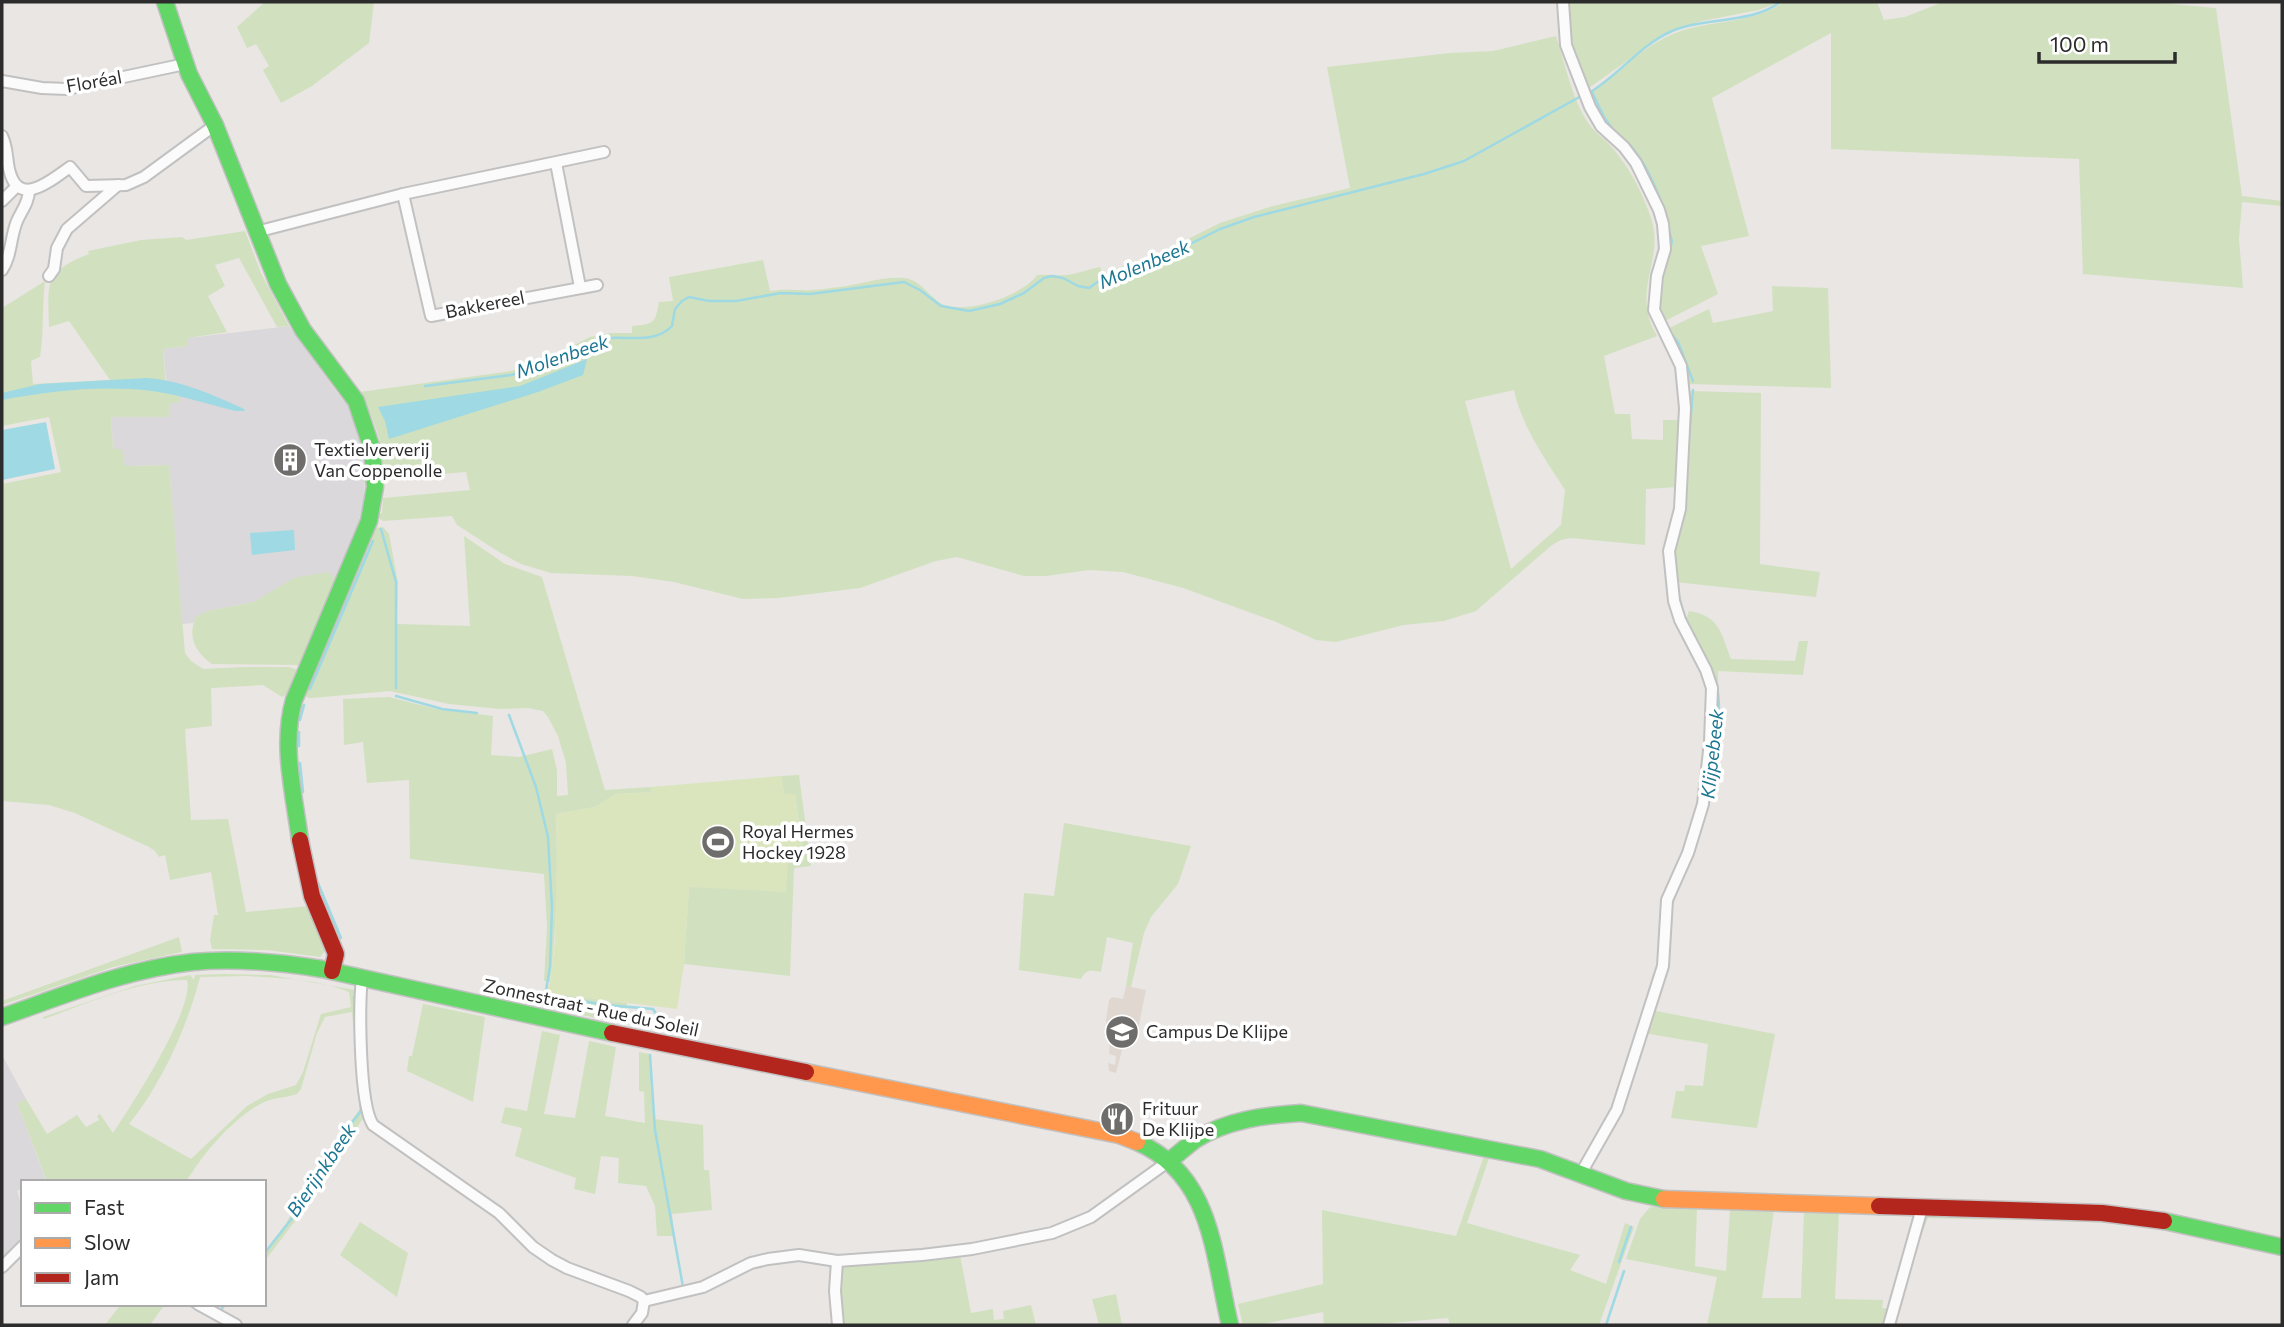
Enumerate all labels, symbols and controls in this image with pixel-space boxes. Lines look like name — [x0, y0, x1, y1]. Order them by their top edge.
scale bar — [2039, 21, 2176, 65]
text: 100 m — [2050, 31, 2109, 56]
street label: Floréal — [64, 65, 123, 97]
water label: Molenbeek — [1095, 234, 1194, 293]
street label: Bakkereel — [443, 286, 526, 322]
water label: Molenbeek — [512, 329, 612, 382]
place label: Textielververij Van Coppenolle — [314, 438, 442, 481]
building icon: Textielververij Van Coppenolle — [271, 441, 309, 479]
water label: Klijpebeek — [1695, 707, 1728, 800]
place label: Royal Hermes Hockey 1928 — [742, 820, 854, 863]
sports icon: Royal Hermes Hockey 1928 — [699, 823, 737, 861]
street label: Zonnestraat - Rue du Soleil — [482, 973, 701, 1041]
school or university icon: Campus De Klijpe — [1103, 1013, 1141, 1051]
place label: Campus De Klijpe — [1146, 1020, 1288, 1042]
place label: Frituur De Klijpe — [1142, 1097, 1214, 1140]
restaurant icon: Frituur De Klijpe — [1098, 1100, 1136, 1138]
water label: Bierijnkbeek — [281, 1118, 360, 1221]
legend — [21, 1180, 266, 1306]
text: Fast — [84, 1194, 125, 1219]
text: Slow — [84, 1229, 131, 1254]
text: Jam — [84, 1264, 119, 1289]

